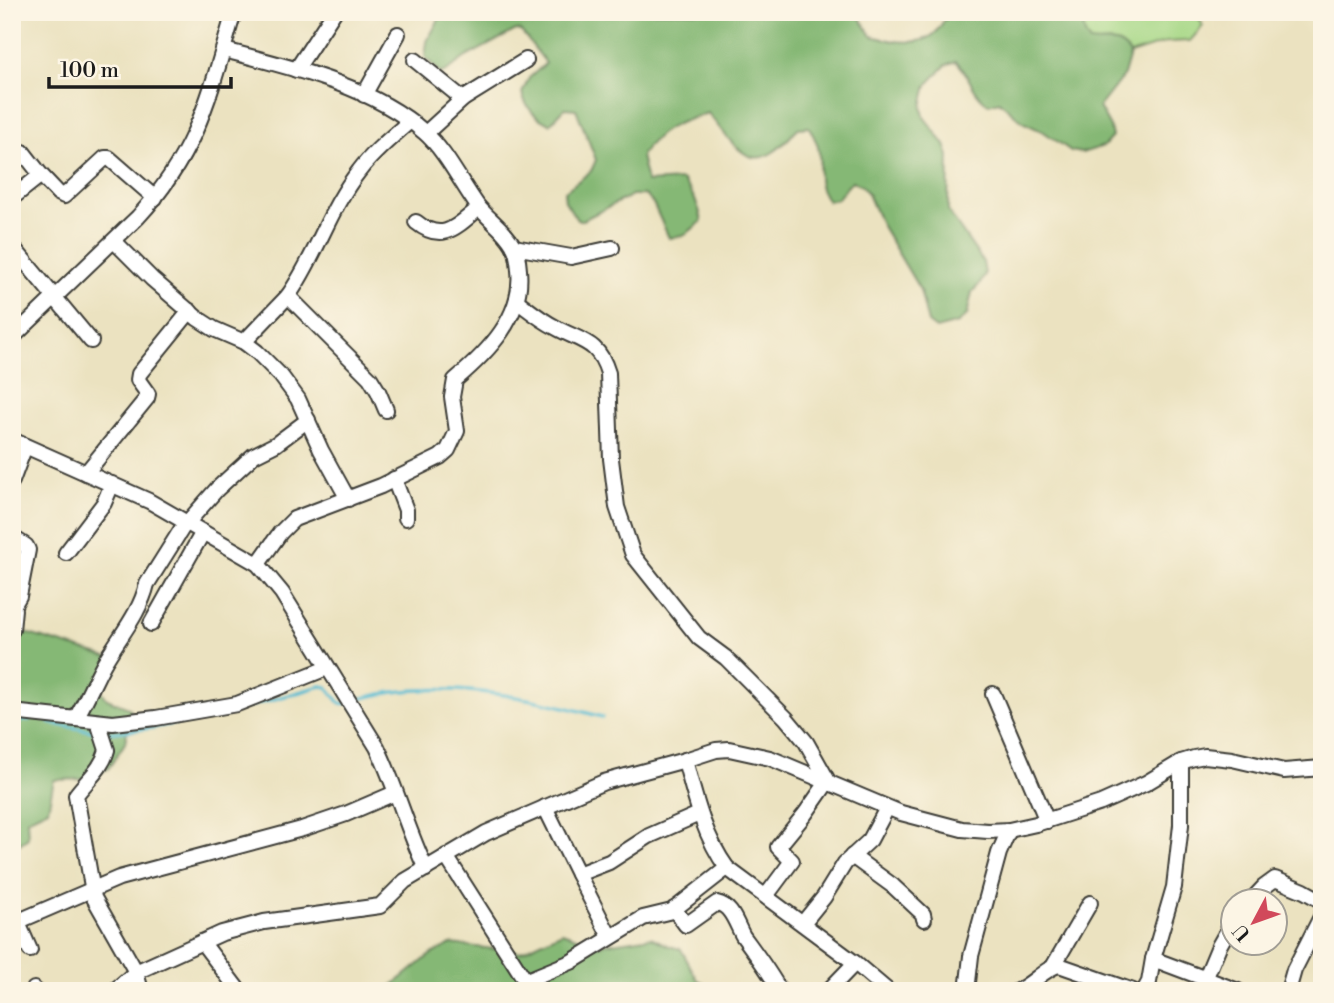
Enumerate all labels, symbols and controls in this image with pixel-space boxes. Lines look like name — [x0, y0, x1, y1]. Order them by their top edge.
scale bar — [49, 46, 231, 90]
text: 100 m — [60, 58, 119, 84]
north arrow — [1218, 888, 1288, 958]
text: U — [1228, 919, 1256, 946]

